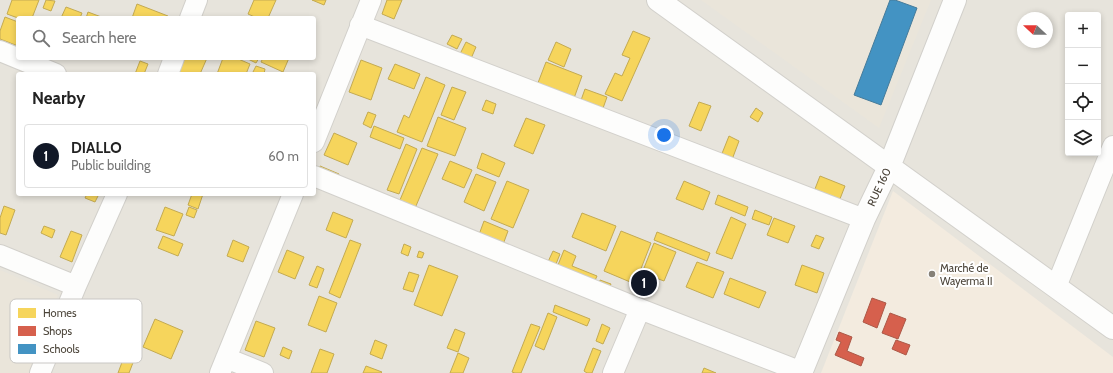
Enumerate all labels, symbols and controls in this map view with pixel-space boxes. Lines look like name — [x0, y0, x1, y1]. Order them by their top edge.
north arrow — [1017, 12, 1053, 48]
map controls — [1065, 12, 1101, 156]
button: + — [1065, 12, 1101, 48]
search box — [16, 16, 316, 60]
icon: search — [30, 27, 52, 49]
text: Search here — [62, 29, 137, 47]
button: − — [1065, 48, 1101, 84]
button: locate — [1065, 84, 1101, 120]
text: Nearby — [32, 88, 85, 108]
button: layers — [1065, 120, 1101, 156]
your location — [654, 125, 674, 145]
text: DIALLO — [71, 139, 122, 157]
text: 1 — [44, 148, 48, 164]
text: 60 m — [268, 148, 299, 164]
text: Public building — [71, 157, 151, 173]
street label: RUE 160 — [864, 165, 894, 208]
place label: Marché de Wayerma II — [940, 261, 993, 288]
pin: 1 — [631, 268, 657, 298]
marker: Marché de Wayerma II — [927, 269, 937, 279]
legend — [10, 299, 142, 363]
text: Homes — [43, 306, 77, 320]
text: Shops — [43, 324, 72, 338]
text: Schools — [43, 342, 80, 356]

